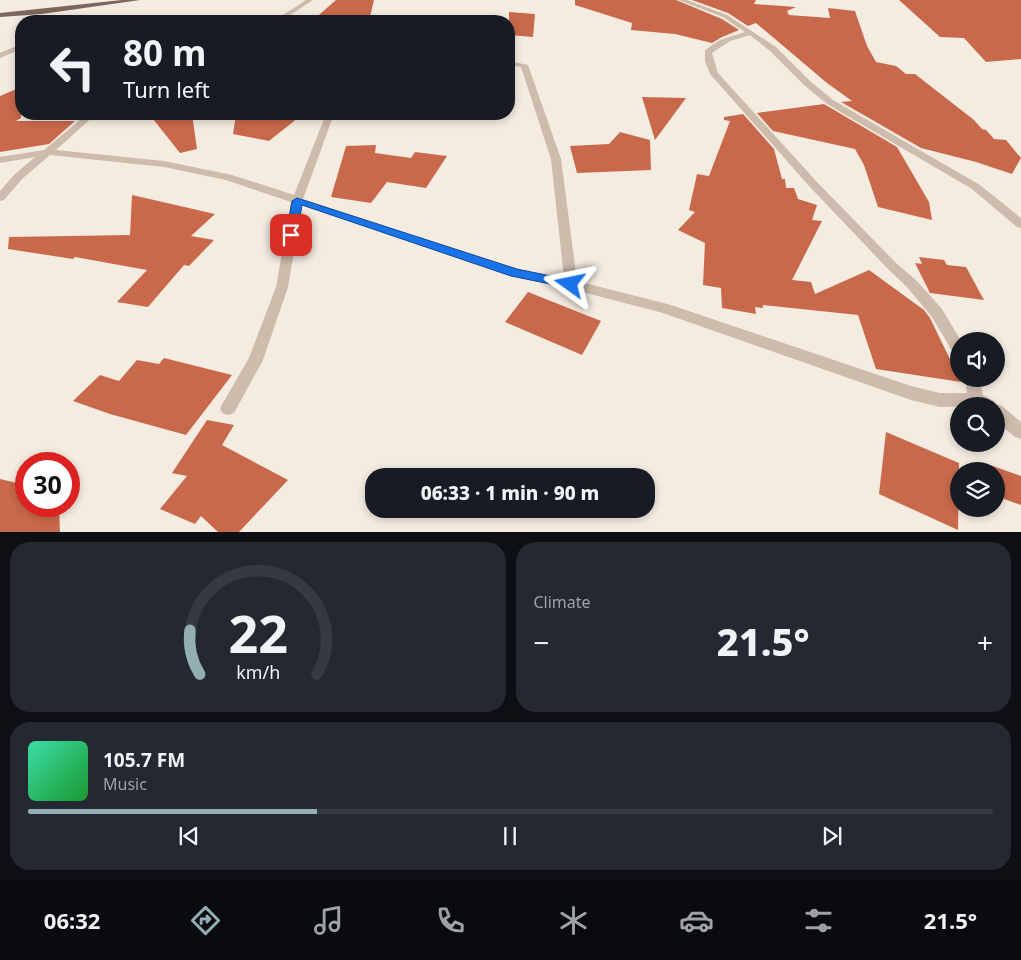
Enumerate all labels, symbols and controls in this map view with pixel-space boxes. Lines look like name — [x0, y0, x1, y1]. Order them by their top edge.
text: 80 m — [123, 29, 206, 76]
icon: left — [40, 35, 105, 100]
text: Turn left — [123, 74, 210, 104]
pin — [270, 214, 312, 256]
icon: arrive — [277, 221, 305, 249]
position arrow — [543, 257, 595, 309]
map controls — [950, 332, 1005, 517]
button: sound — [950, 332, 1005, 387]
button: search — [950, 397, 1005, 452]
speed limit sign: 30 — [15, 452, 80, 517]
button: layers — [950, 462, 1005, 517]
text: 06:33 · 1 min · 90 m — [421, 480, 599, 506]
text: Climate — [534, 591, 591, 613]
text: 22 — [228, 597, 288, 668]
text: 21.5° — [717, 615, 810, 667]
text: − — [534, 623, 550, 661]
text: + — [977, 623, 993, 661]
text: km/h — [236, 660, 280, 684]
text: 105.7 FM — [103, 747, 185, 773]
text: Music — [103, 773, 147, 795]
icon: previous — [175, 822, 203, 850]
icon: pause — [496, 822, 524, 850]
icon: next — [818, 822, 846, 850]
icon: directions — [188, 903, 223, 938]
icon: music — [311, 903, 346, 938]
icon: phone — [433, 903, 468, 938]
icon: climate — [556, 903, 591, 938]
icon: car — [679, 903, 714, 938]
icon: filters — [801, 903, 836, 938]
text: 06:32 — [44, 905, 100, 935]
text: 21.5° — [924, 905, 977, 935]

